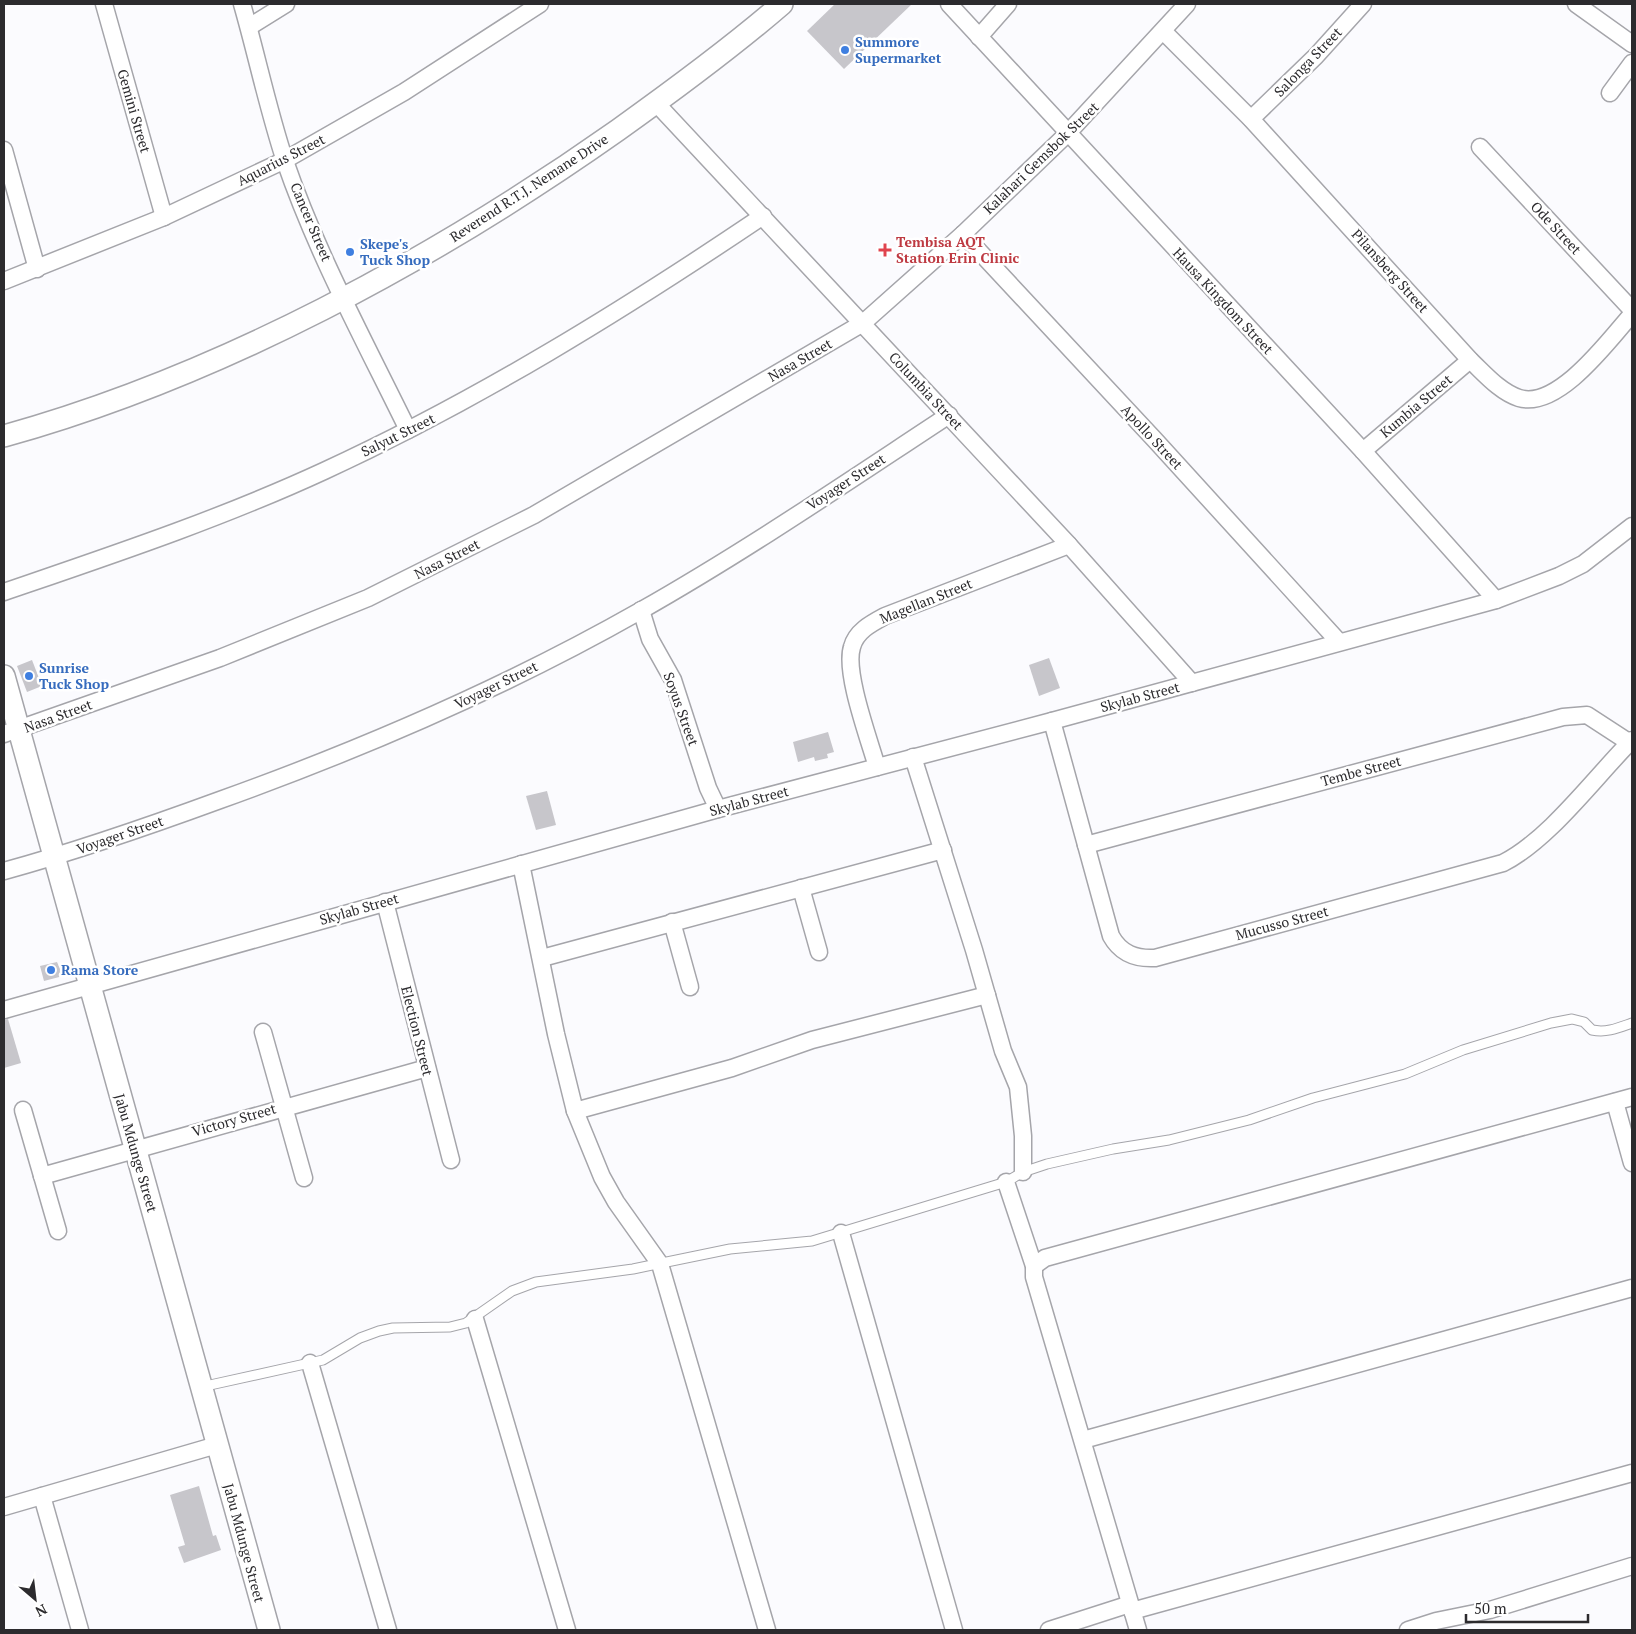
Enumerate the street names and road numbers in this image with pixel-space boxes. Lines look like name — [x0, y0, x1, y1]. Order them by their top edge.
street label: Salonga Street — [1270, 22, 1346, 101]
street label: Gemini Street — [113, 67, 156, 156]
street label: Kalahari Gemsbok Street — [979, 97, 1103, 218]
street label: Aquarius Street — [234, 129, 329, 190]
street label: Reverend R.T.J. Nemane Drive — [446, 129, 612, 246]
street label: Cancer Street — [286, 179, 337, 265]
street label: Ode Street — [1527, 197, 1586, 259]
street label: Pilansberg Street — [1348, 225, 1434, 317]
street label: Hausa Kingdom Street — [1169, 243, 1278, 359]
street label: Nasa Street — [764, 333, 836, 386]
street label: Columbia Street — [885, 347, 968, 434]
street label: Kumbia Street — [1376, 369, 1456, 441]
street label: Apollo Street — [1117, 400, 1188, 474]
street label: Salyut Street — [358, 408, 439, 461]
street label: Voyager Street — [803, 449, 890, 514]
street label: Nasa Street — [411, 534, 484, 583]
street label: Magellan Street — [877, 573, 976, 628]
street label: Voyager Street — [451, 656, 541, 713]
street label: Soyus Street — [659, 669, 704, 749]
street label: Skylab Street — [1098, 677, 1182, 716]
street label: Nasa Street — [21, 694, 95, 737]
street label: Tembe Street — [1319, 750, 1404, 790]
street label: Skylab Street — [707, 781, 791, 820]
street label: Voyager Street — [74, 811, 166, 858]
street label: Skylab Street — [317, 888, 401, 929]
street label: Mucusso Street — [1233, 901, 1331, 944]
street label: Election Street — [397, 984, 438, 1079]
street label: Jabu Mdunge Street — [110, 1091, 163, 1215]
street label: Victory Street — [190, 1098, 279, 1141]
street label: Jabu Mdunge Street — [219, 1481, 270, 1605]

